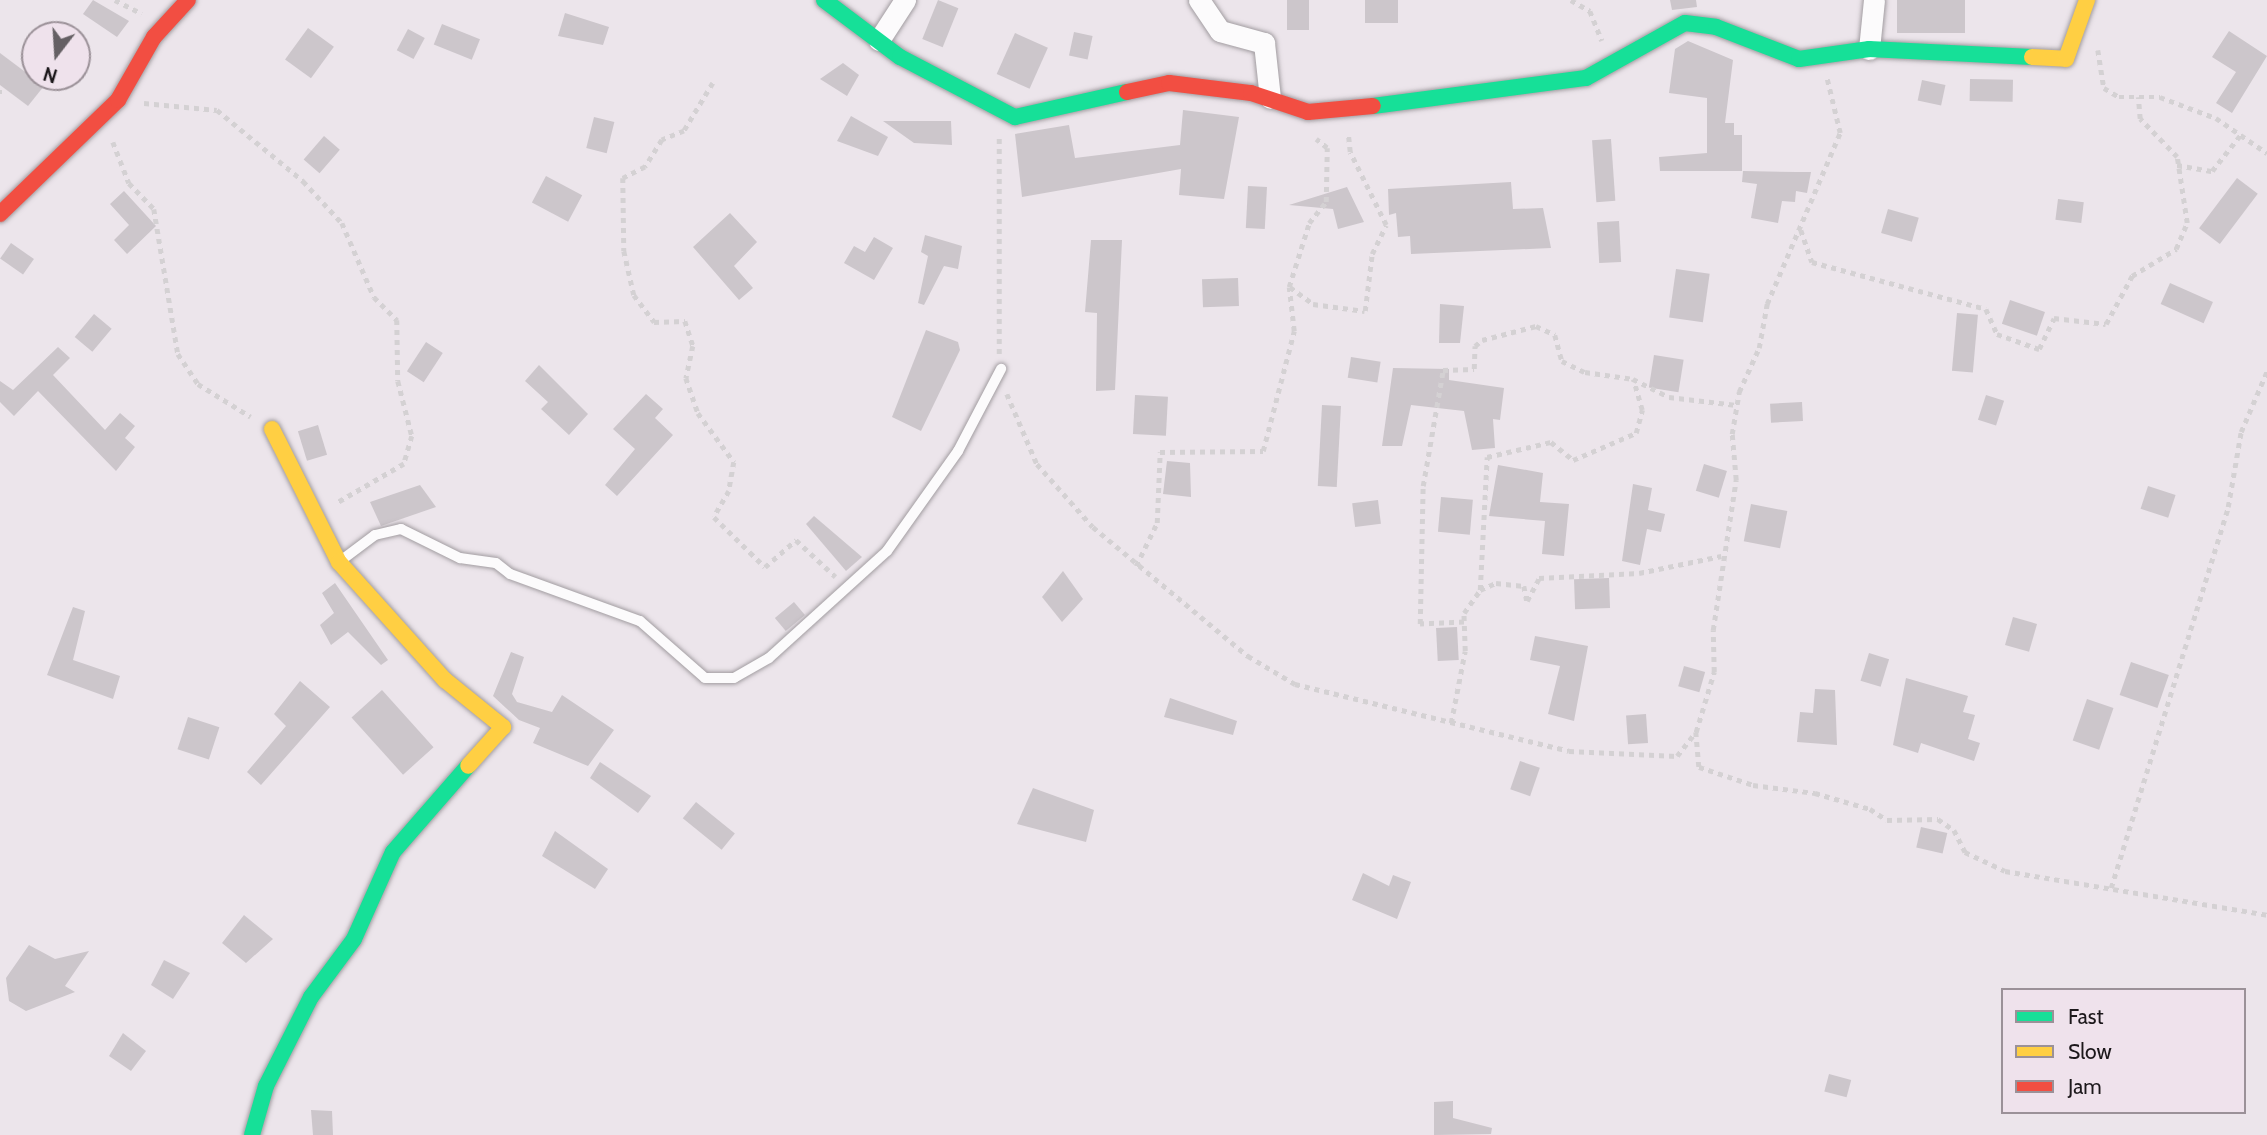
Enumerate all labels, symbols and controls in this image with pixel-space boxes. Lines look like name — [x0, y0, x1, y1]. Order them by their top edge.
north arrow — [21, 21, 91, 91]
text: N — [41, 62, 60, 88]
legend — [2001, 988, 2246, 1114]
text: Fast — [2068, 1004, 2104, 1029]
text: Slow — [2068, 1039, 2112, 1064]
text: Jam — [2068, 1074, 2102, 1099]

